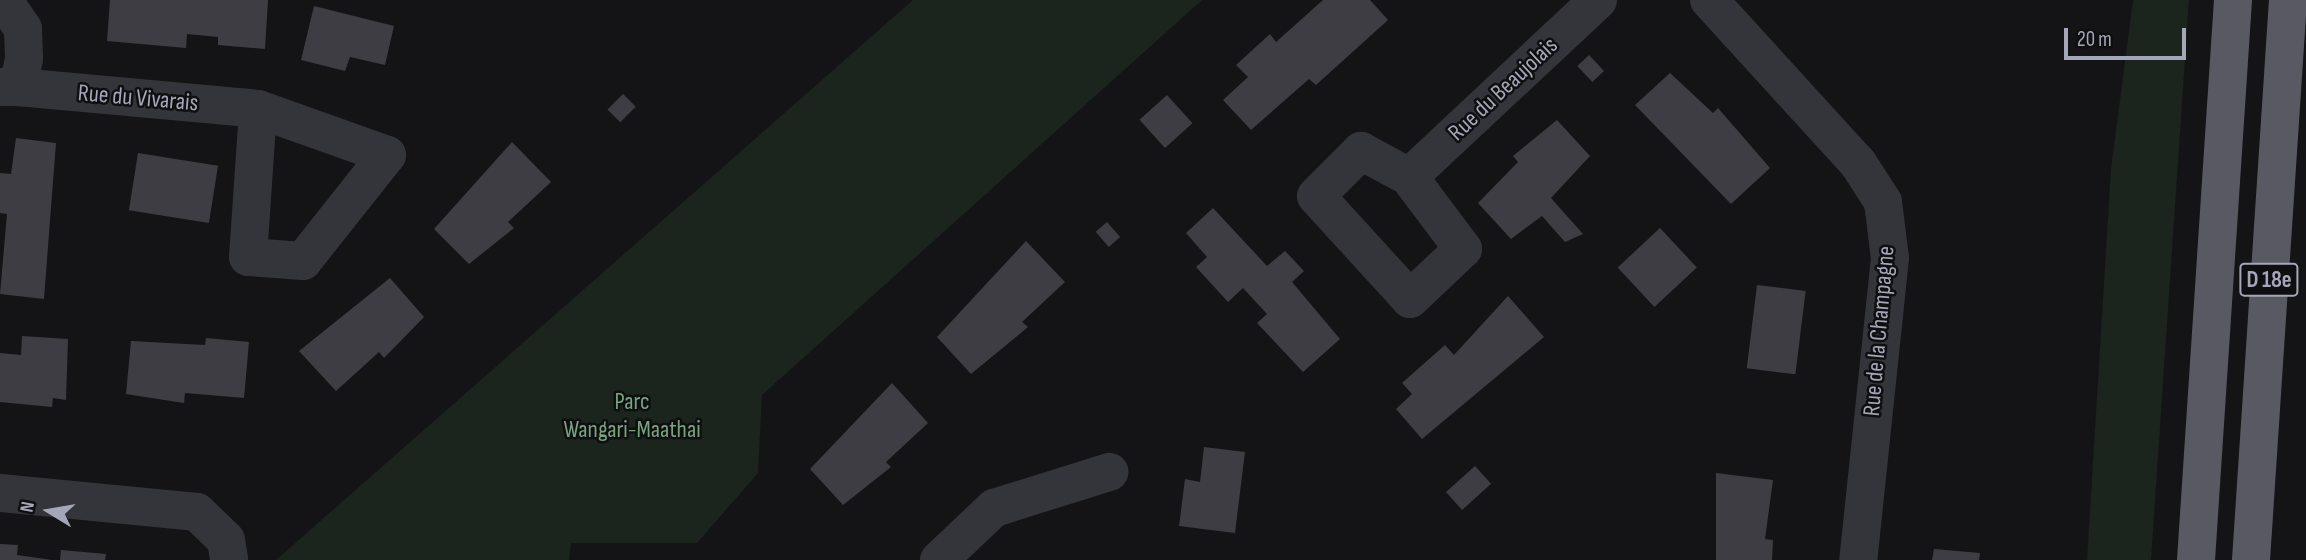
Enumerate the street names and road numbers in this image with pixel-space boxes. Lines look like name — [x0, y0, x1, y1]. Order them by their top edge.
street label: Rue du Beaujolais — [1442, 31, 1564, 147]
street label: Rue du Vivarais — [77, 78, 199, 118]
street label: Rue de la Champagne — [1857, 245, 1901, 417]
road number: D 18e — [2239, 260, 2299, 300]

